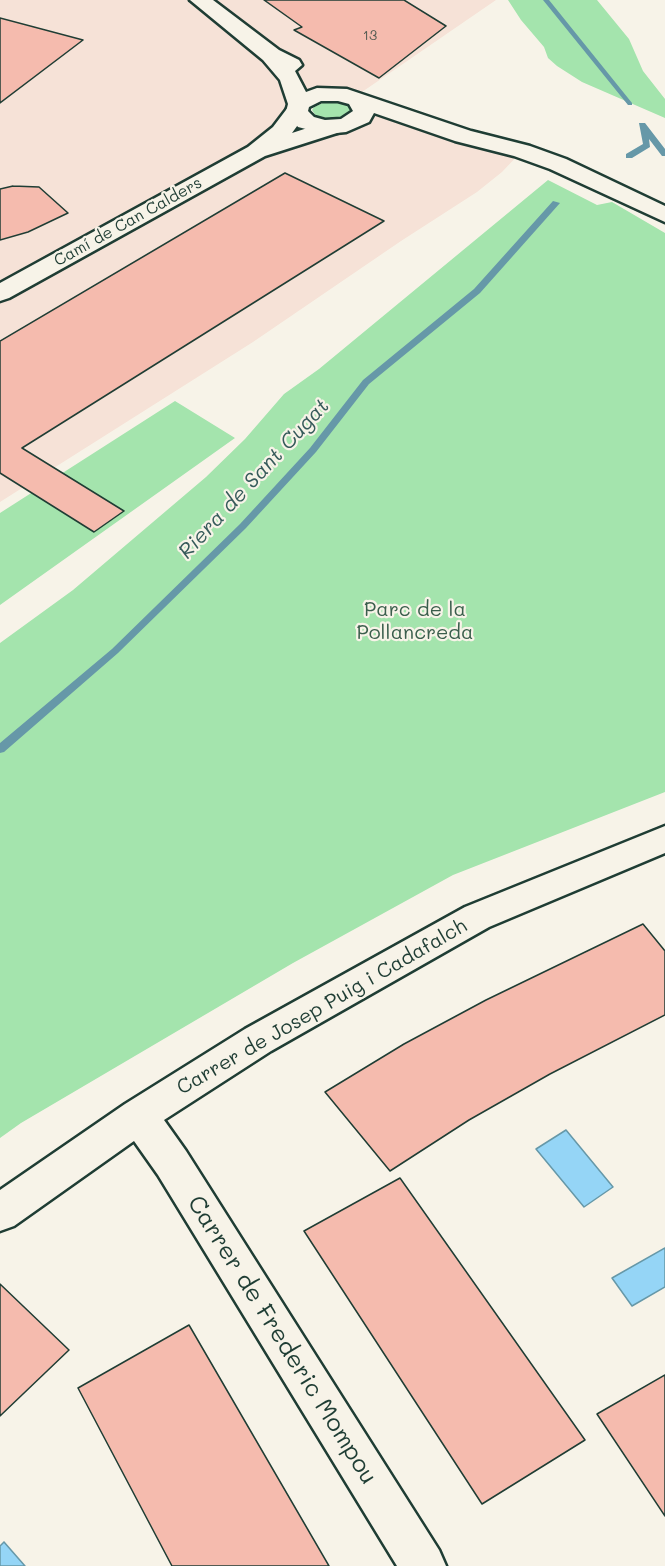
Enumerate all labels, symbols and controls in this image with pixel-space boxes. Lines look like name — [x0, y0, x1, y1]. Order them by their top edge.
house number: 13 — [363, 28, 377, 44]
street label: Camí de Can Calders — [51, 173, 205, 271]
water label: Riera de Sant Cugat — [173, 394, 335, 564]
park label: Parc de la Pollancreda — [357, 598, 473, 645]
street label: Carrer de Josep Puig i Cadafalch — [173, 914, 471, 1100]
street label: Carrer de Frederic Mompou — [181, 1190, 383, 1490]

